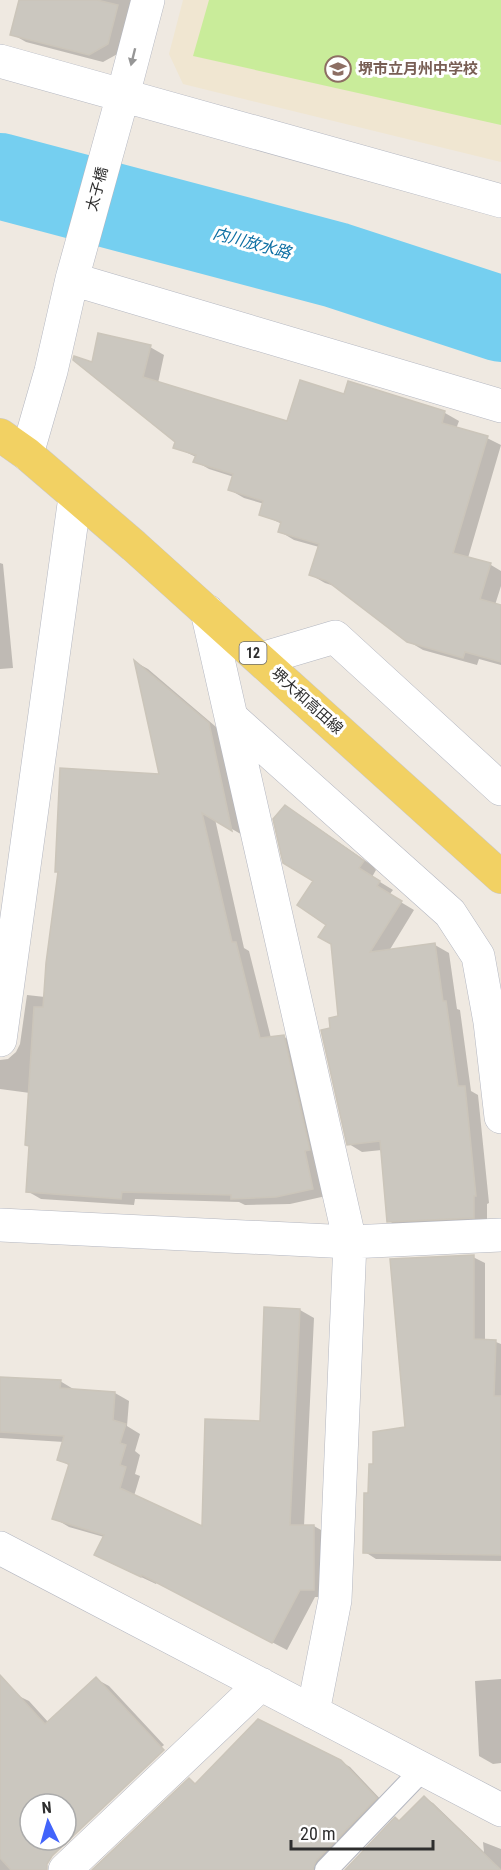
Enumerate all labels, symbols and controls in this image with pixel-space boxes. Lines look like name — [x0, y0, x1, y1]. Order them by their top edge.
one-way arrow — [128, 48, 137, 66]
school or university icon: 堺市立月州中学校 — [323, 54, 353, 84]
place label: 堺市立月州中学校 — [358, 60, 478, 78]
street label: 太子橋 — [82, 165, 112, 213]
water label: 内川放水路 — [211, 223, 295, 263]
road number: 12 — [240, 642, 266, 664]
street label: 堺大和高田線 — [268, 664, 346, 738]
north arrow — [18, 1792, 78, 1852]
text: N — [41, 1798, 52, 1817]
scale bar — [291, 1813, 434, 1851]
text: 20 m — [300, 1823, 335, 1844]

